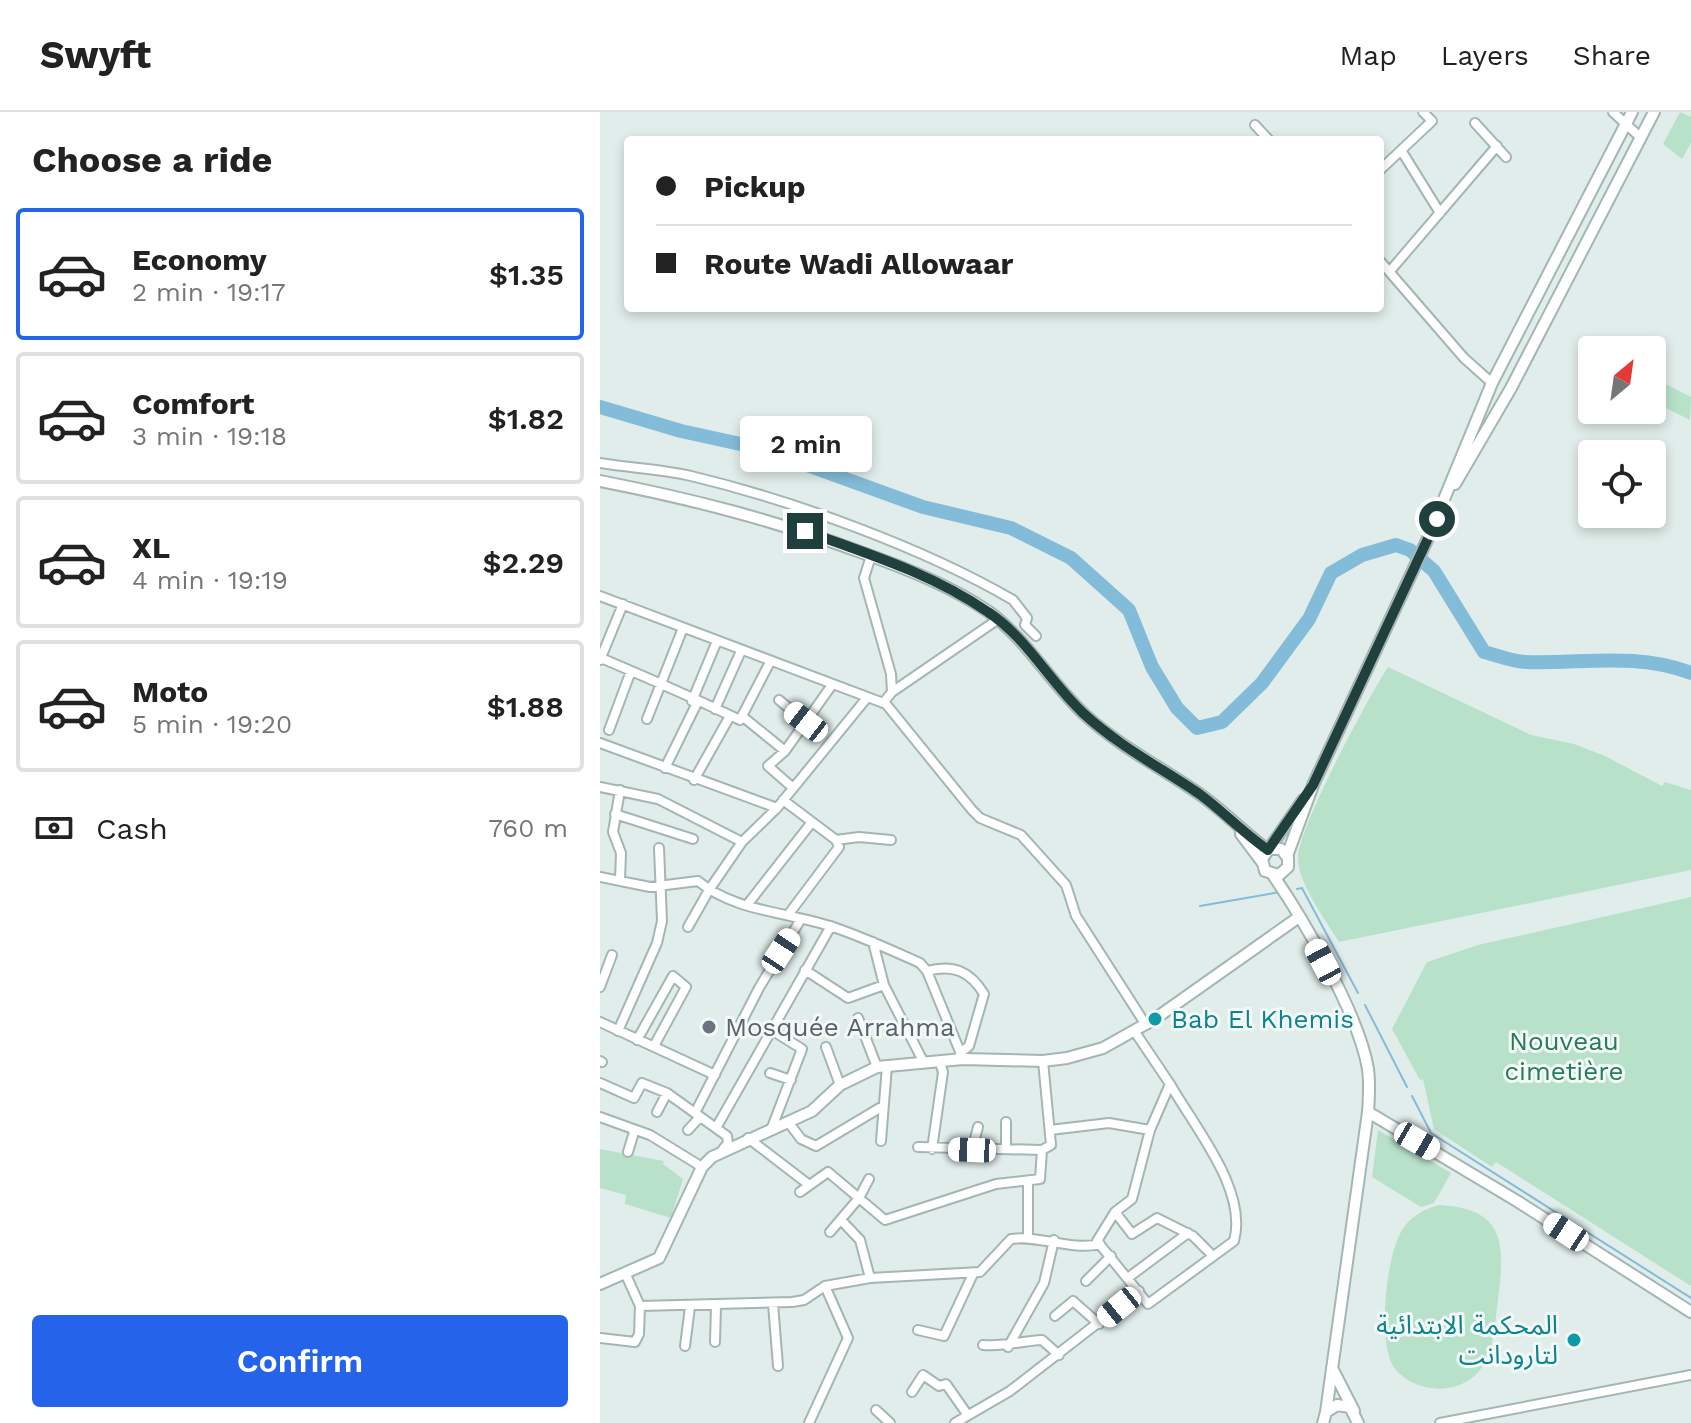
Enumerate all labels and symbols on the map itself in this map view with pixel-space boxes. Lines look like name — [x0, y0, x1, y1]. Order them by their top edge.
north arrow — [1578, 336, 1666, 424]
callout: 2 min — [739, 415, 871, 471]
route start — [1419, 501, 1455, 537]
route end — [787, 513, 823, 549]
car — [780, 698, 832, 746]
car — [758, 924, 804, 978]
car — [1301, 935, 1345, 989]
place label: Bab El Khemis — [1171, 1004, 1354, 1034]
marker: Bab El Khemis — [1146, 1010, 1164, 1028]
place label: Mosquée Arrahma — [725, 1012, 955, 1042]
marker: Mosquée Arrahma — [700, 1018, 718, 1036]
park label: Nouveau cimetière — [1505, 1026, 1623, 1086]
car — [1390, 1119, 1444, 1163]
car — [948, 1137, 996, 1163]
car — [1539, 1209, 1593, 1255]
car — [1093, 1283, 1145, 1331]
place label: المحكمة الابتدائية لتارودانت — [1376, 1310, 1558, 1370]
marker: المحكمة الابتدائية لتارودانت — [1565, 1331, 1583, 1349]

